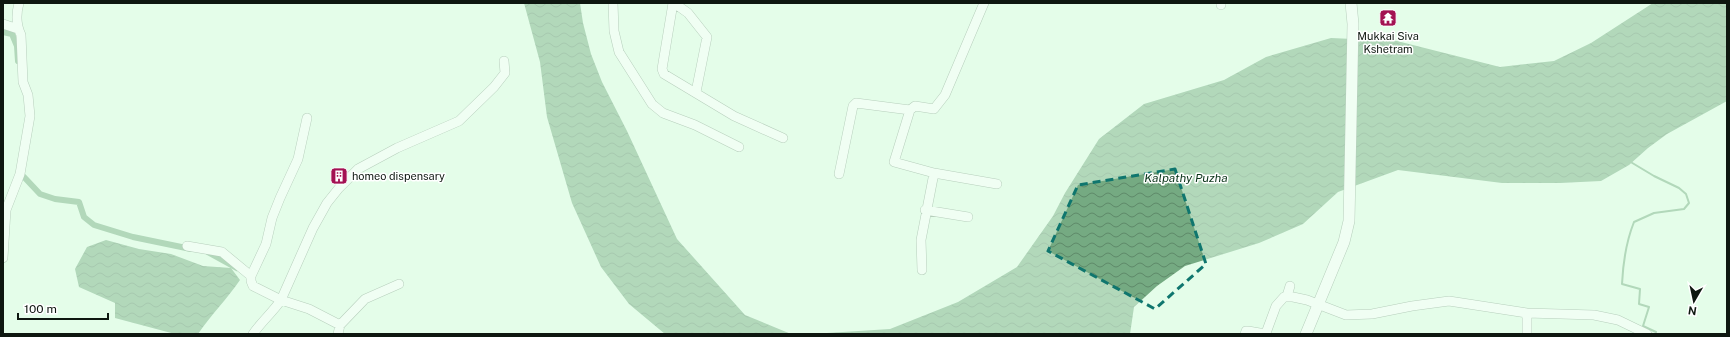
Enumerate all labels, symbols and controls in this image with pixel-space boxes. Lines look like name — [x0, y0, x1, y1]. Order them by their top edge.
temple icon: Mukkai Siva Kshetram — [1378, 8, 1398, 28]
place label: Mukkai Siva Kshetram — [1357, 30, 1419, 55]
building icon: homeo dispensary — [329, 166, 349, 186]
place label: homeo dispensary — [352, 170, 445, 182]
water label: Kalpathy Puzha — [1144, 171, 1228, 185]
north arrow — [1674, 281, 1714, 321]
scale bar — [18, 295, 108, 321]
text: 100 m — [24, 302, 57, 316]
text: N — [1687, 304, 1698, 317]

